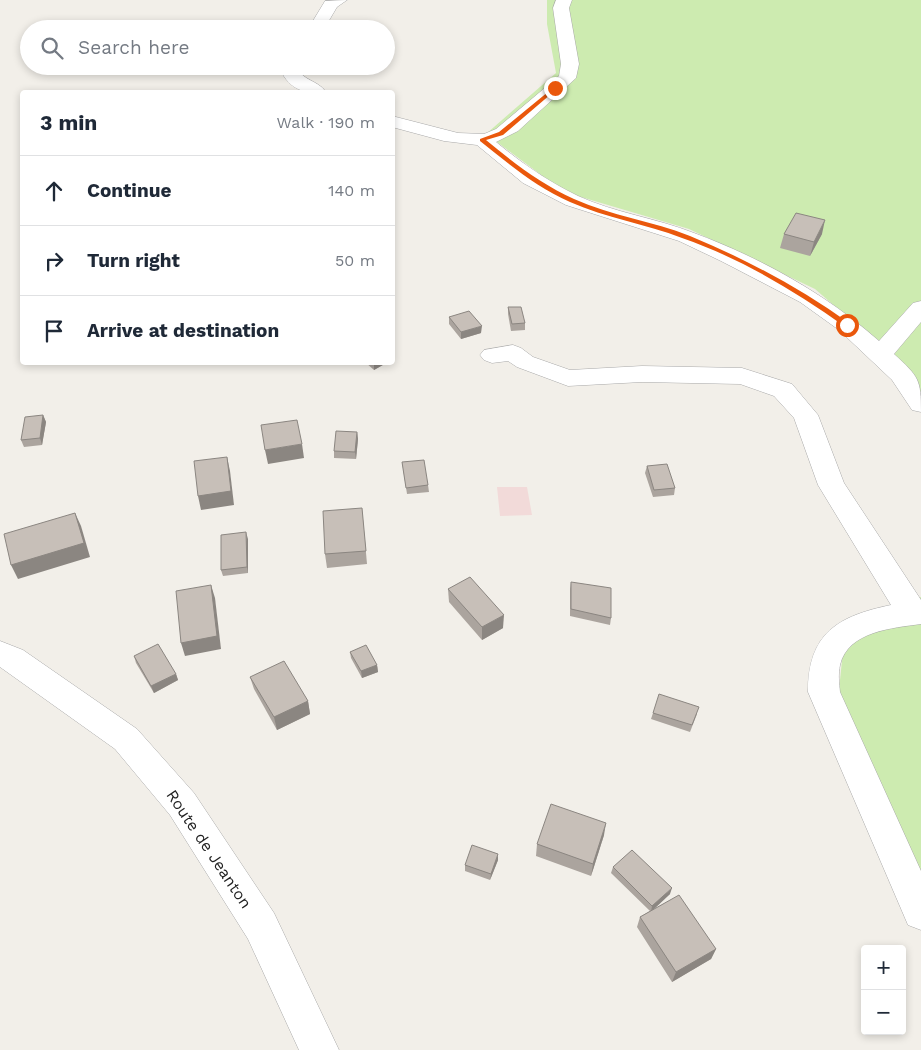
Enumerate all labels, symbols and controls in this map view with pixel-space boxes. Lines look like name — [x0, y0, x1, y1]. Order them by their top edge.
search box — [20, 20, 395, 75]
icon: search — [38, 34, 66, 62]
text: Search here — [78, 36, 189, 59]
route end — [544, 77, 567, 100]
text: 3 min — [40, 110, 97, 135]
text: Walk · 190 m — [277, 113, 375, 132]
icon: ahead — [40, 177, 68, 205]
text: Continue — [87, 179, 171, 202]
text: 140 m — [328, 181, 375, 200]
icon: right — [40, 247, 68, 275]
text: Turn right — [87, 249, 180, 272]
text: 50 m — [335, 251, 375, 270]
route start — [836, 314, 859, 337]
icon: arrive — [40, 317, 68, 345]
text: Arrive at destination — [87, 319, 279, 342]
street label: Route de Jeanton — [162, 786, 256, 912]
map controls — [861, 945, 906, 1035]
button: + — [861, 945, 906, 990]
button: − — [861, 990, 906, 1035]

